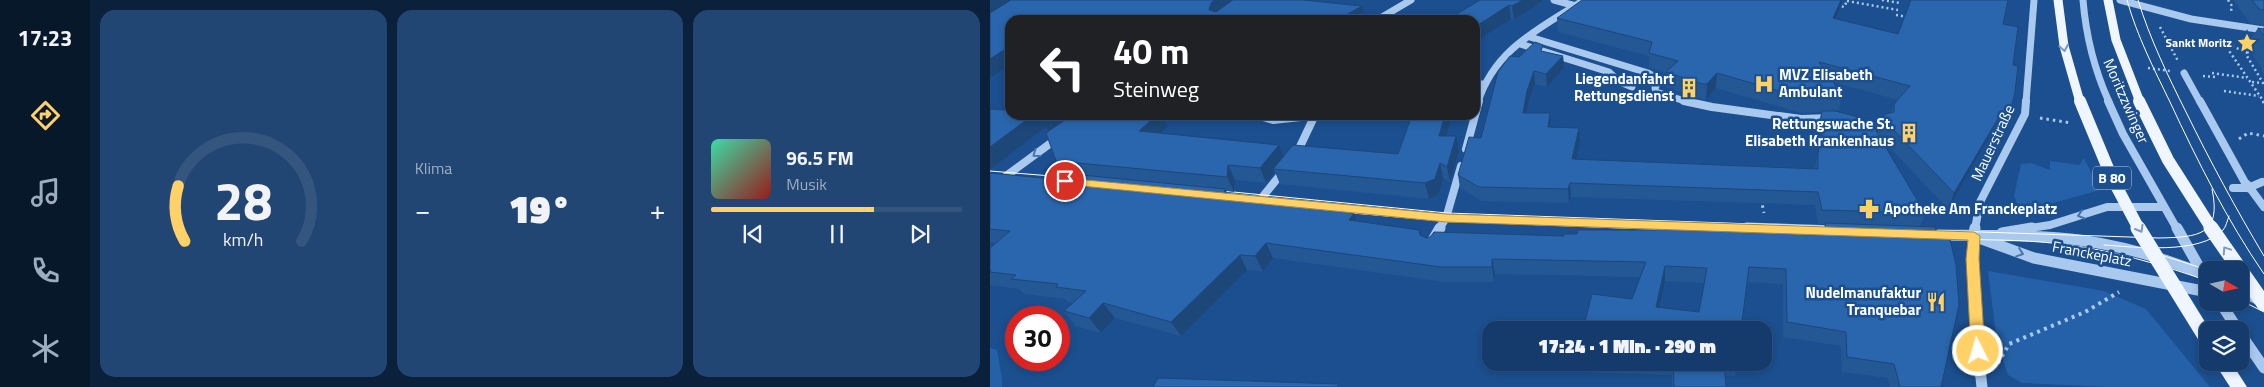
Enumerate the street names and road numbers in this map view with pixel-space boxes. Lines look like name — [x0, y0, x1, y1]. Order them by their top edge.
street label: Moritzzwinger — [2097, 55, 2155, 147]
street label: Mauerstraße — [1965, 101, 2020, 185]
road number: B 80 — [2093, 167, 2131, 190]
street label: Franckeplatz — [2050, 235, 2134, 273]

